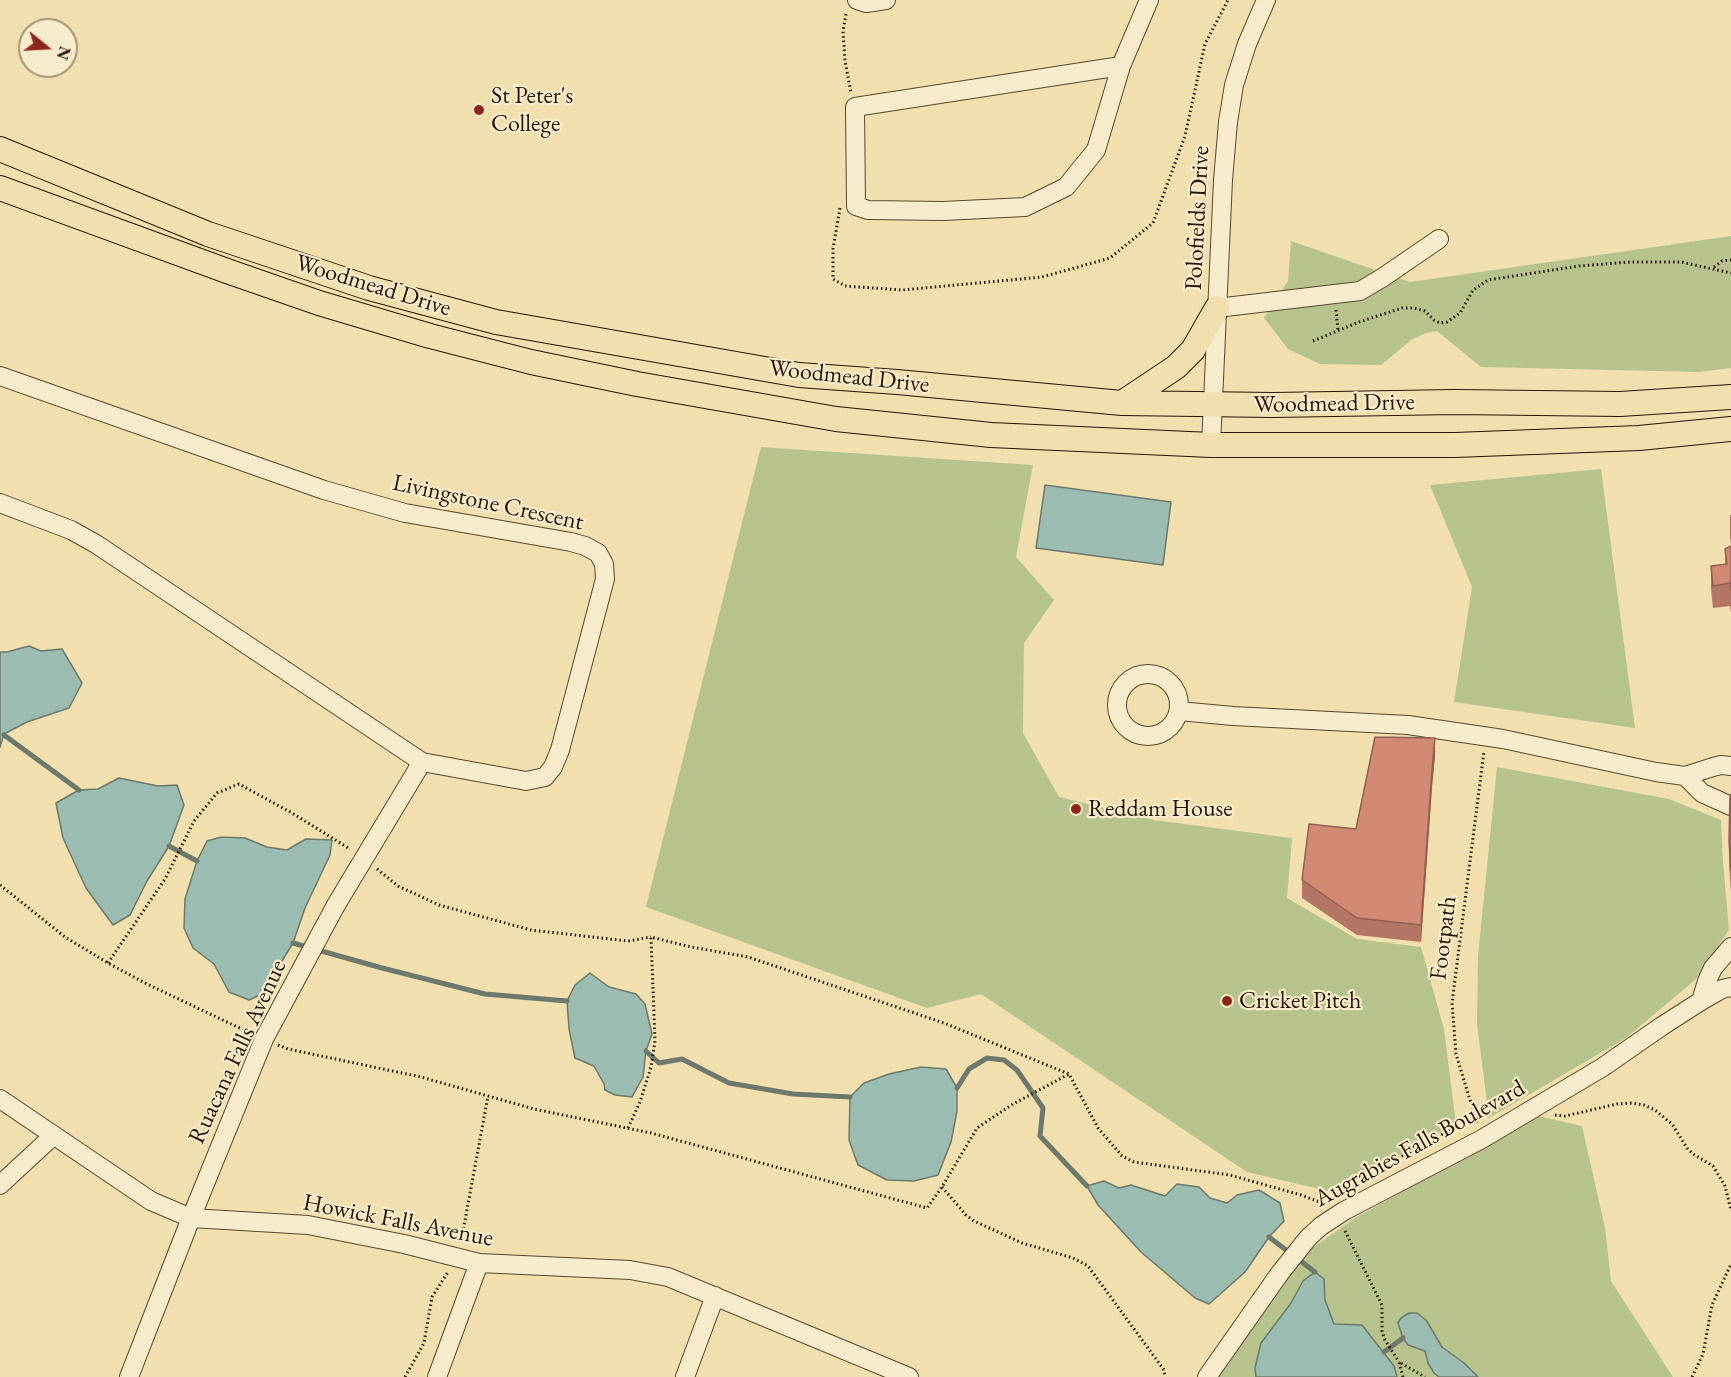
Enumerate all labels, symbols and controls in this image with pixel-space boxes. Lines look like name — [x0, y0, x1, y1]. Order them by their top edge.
north arrow — [18, 18, 78, 78]
text: N — [52, 44, 76, 62]
place label: St Peter's College — [491, 82, 573, 138]
marker: St Peter's College — [472, 103, 486, 117]
street label: Polofields Drive — [1180, 145, 1216, 291]
street label: Woodmead Drive — [292, 249, 454, 323]
street label: Woodmead Drive — [767, 354, 931, 400]
street label: Woodmead Drive — [1253, 388, 1415, 420]
street label: Livingstone Crescent — [390, 469, 586, 537]
place label: Reddam House — [1088, 795, 1233, 823]
marker: Reddam House — [1069, 802, 1083, 816]
street label: Footpath — [1425, 894, 1463, 982]
street label: Ruacana Falls Avenue — [183, 956, 293, 1148]
place label: Cricket Pitch — [1239, 987, 1361, 1015]
marker: Cricket Pitch — [1220, 994, 1234, 1008]
street label: Augrabies Falls Boulevard — [1310, 1074, 1530, 1214]
street label: Howick Falls Avenue — [300, 1188, 496, 1254]

